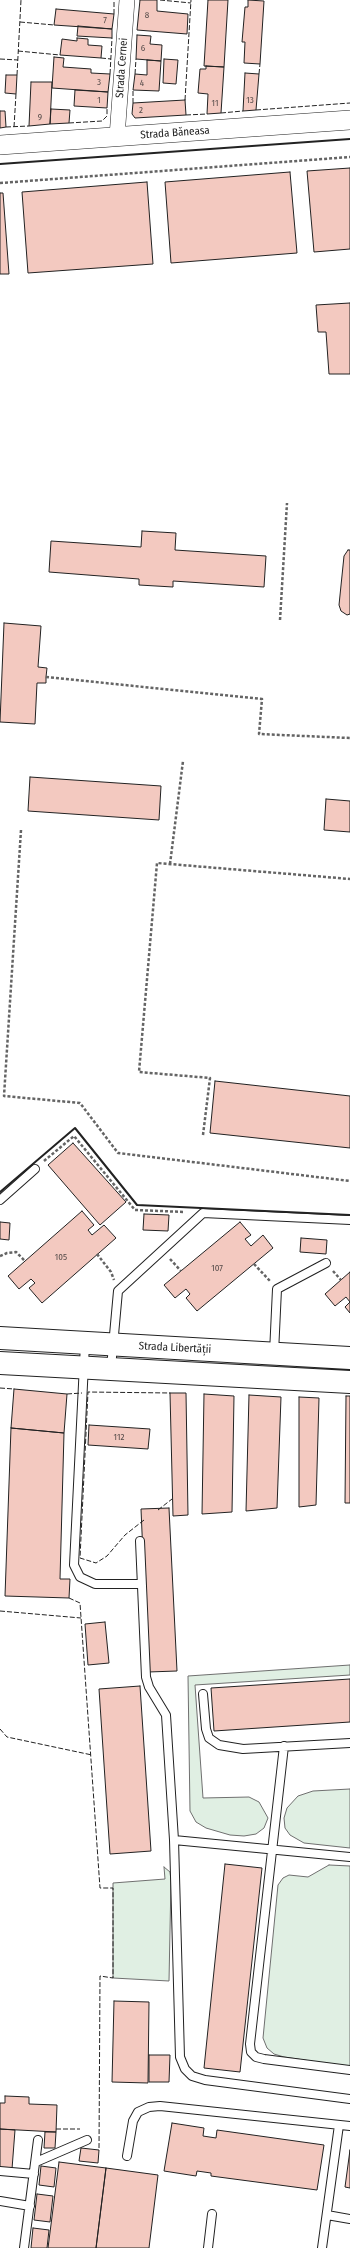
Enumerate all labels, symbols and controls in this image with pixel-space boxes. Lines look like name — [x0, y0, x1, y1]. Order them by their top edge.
house number: 8 — [145, 10, 149, 20]
house number: 7 — [103, 15, 107, 25]
street label: Strada Cernei — [113, 37, 131, 99]
house number: 6 — [141, 43, 145, 53]
house number: 3 — [97, 77, 101, 87]
house number: 4 — [140, 78, 144, 88]
house number: 1 — [97, 95, 101, 105]
house number: 13 — [246, 95, 254, 105]
house number: 11 — [212, 98, 218, 108]
house number: 2 — [139, 105, 143, 115]
house number: 9 — [38, 112, 42, 122]
street label: Strada Băneasa — [140, 124, 210, 142]
house number: 105 — [55, 1252, 67, 1262]
house number: 107 — [211, 1263, 223, 1273]
street label: Strada Libertății — [138, 1340, 212, 1356]
house number: 112 — [114, 1432, 124, 1442]

